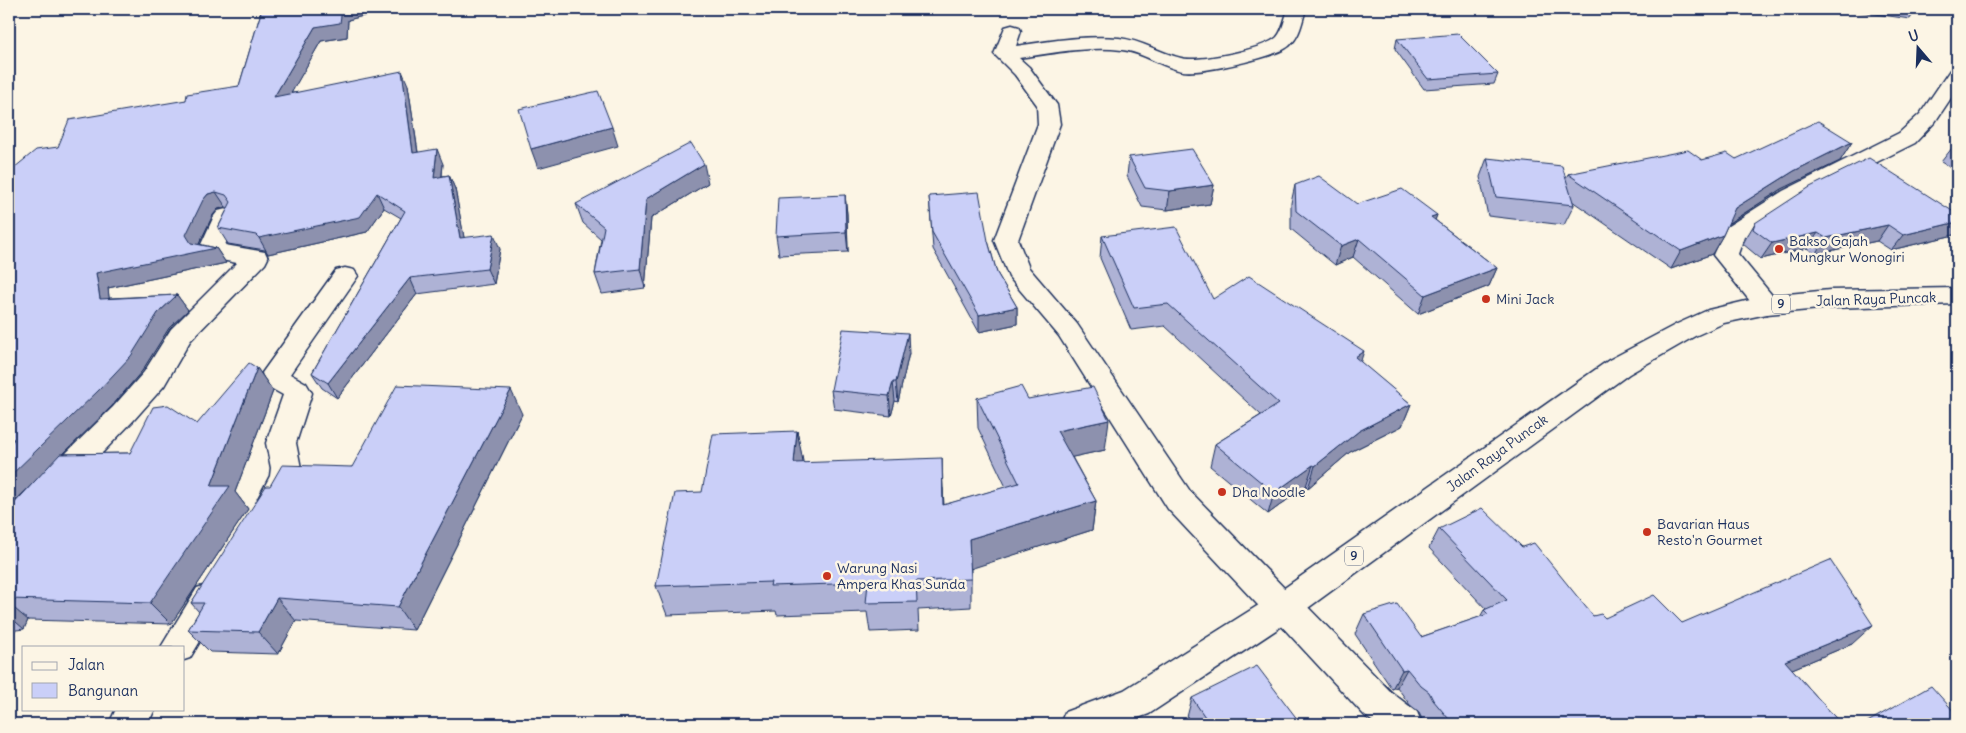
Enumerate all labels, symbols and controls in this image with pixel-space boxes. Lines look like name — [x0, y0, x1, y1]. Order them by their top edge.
north arrow — [1894, 22, 1944, 72]
text: U — [1906, 26, 1921, 46]
place label: Bakso Gajah Mungkur Wonogiri — [1789, 232, 1905, 266]
marker: Bakso Gajah Mungkur Wonogiri — [1773, 243, 1785, 255]
street label: Jalan Raya Puncak — [1815, 288, 1937, 310]
place label: Mini Jack — [1496, 290, 1554, 308]
marker: Mini Jack — [1480, 293, 1492, 305]
road number: 9 — [1772, 294, 1790, 314]
street label: Jalan Raya Puncak — [1443, 410, 1551, 496]
place label: Dha Noodle — [1232, 483, 1306, 501]
marker: Dha Noodle — [1216, 486, 1228, 498]
place label: Bavarian Haus Resto'n Gourmet — [1657, 515, 1763, 549]
marker: Bavarian Haus Resto'n Gourmet — [1641, 526, 1653, 538]
road number: 9 — [1345, 546, 1363, 566]
place label: Warung Nasi Ampera Khas Sunda — [837, 559, 965, 593]
marker: Warung Nasi Ampera Khas Sunda — [821, 570, 833, 582]
legend — [22, 646, 185, 710]
text: Jalan — [68, 655, 105, 674]
text: Bangunan — [68, 681, 138, 700]

